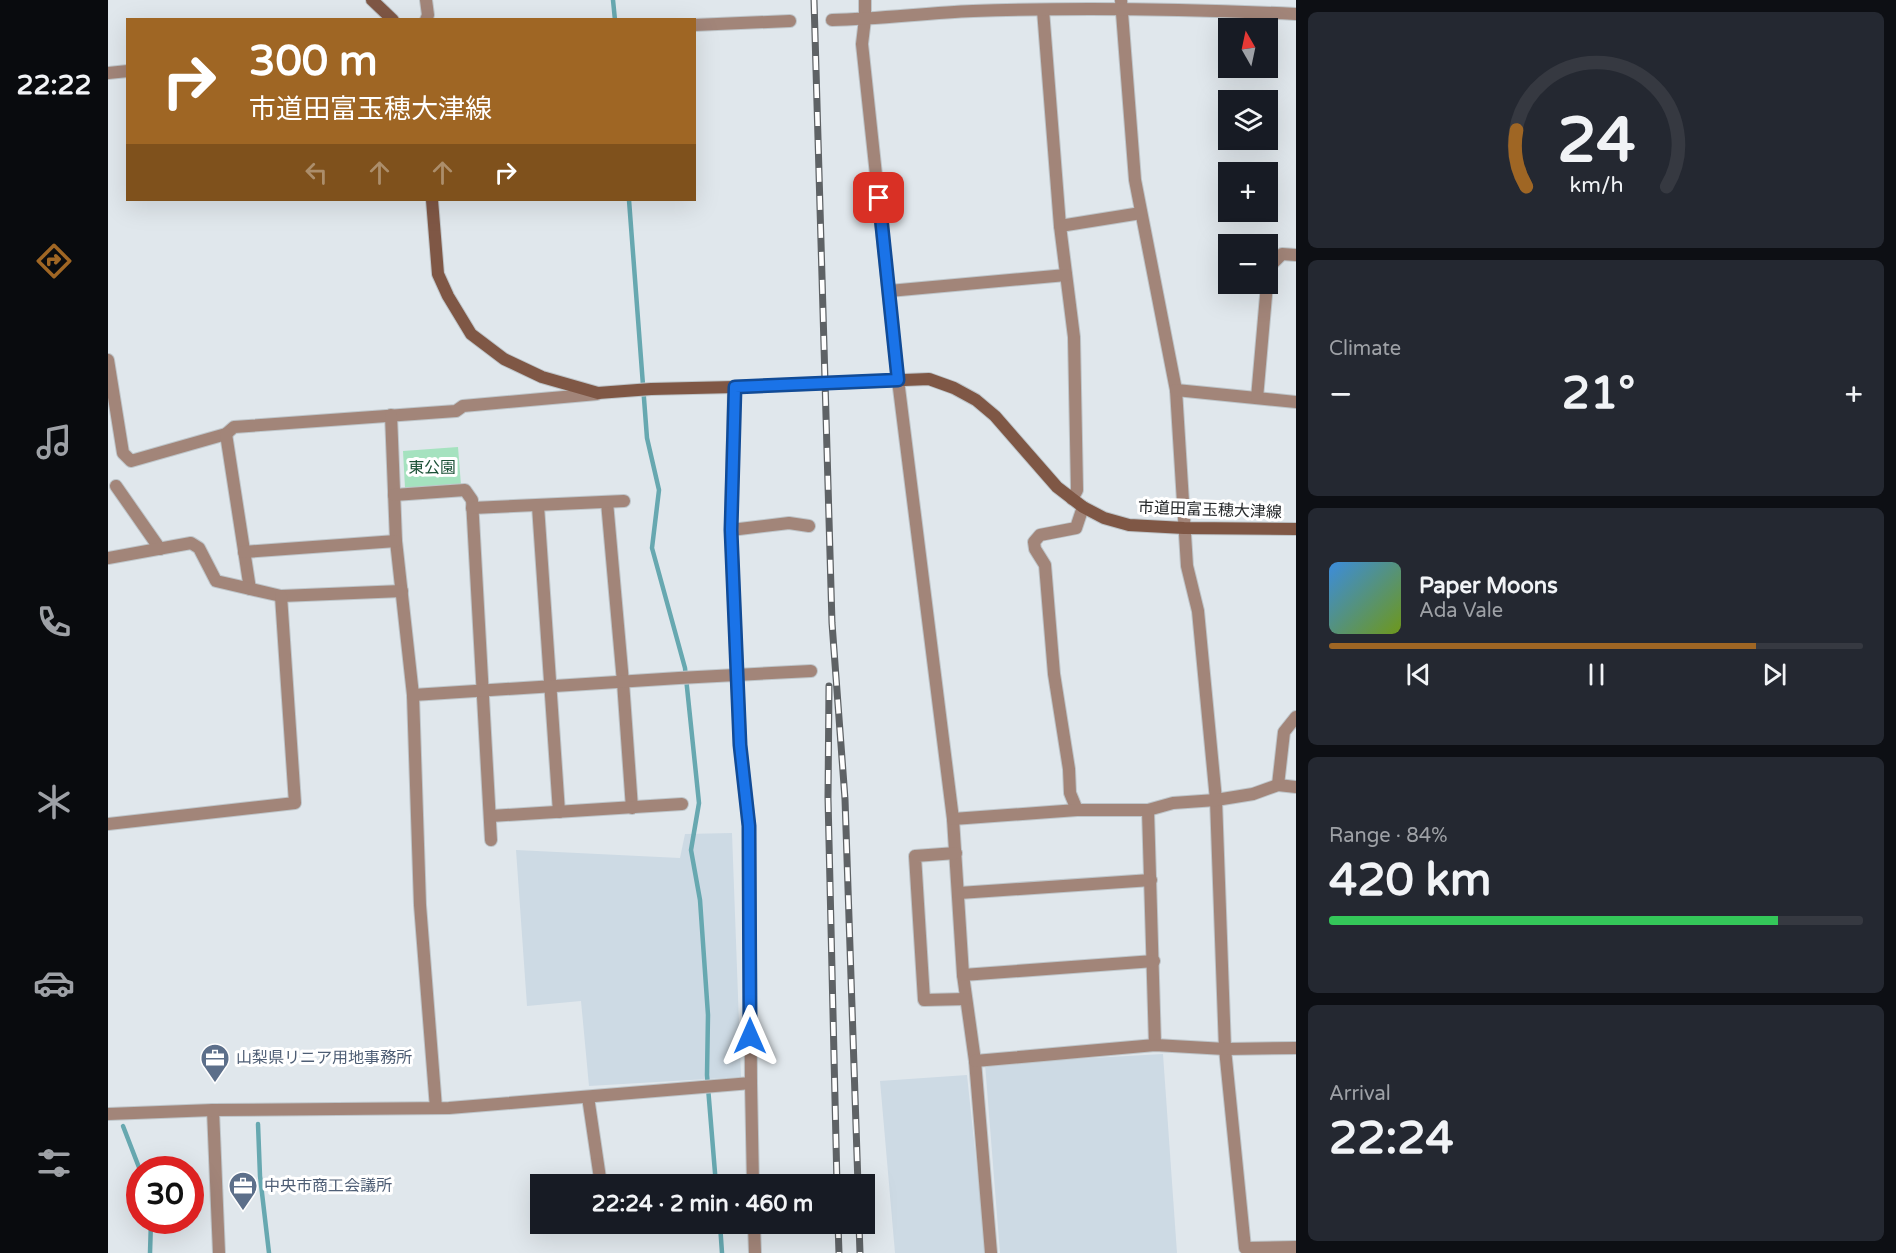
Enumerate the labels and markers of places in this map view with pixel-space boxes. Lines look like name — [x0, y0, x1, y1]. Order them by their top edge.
pin — [853, 172, 904, 223]
office icon: 山梨県リニア用地事務所 — [199, 1042, 231, 1084]
place label: 山梨県リニア用地事務所 — [236, 1048, 412, 1068]
office icon: 中央市商工会議所 — [227, 1170, 259, 1212]
place label: 中央市商工会議所 — [264, 1176, 392, 1196]

